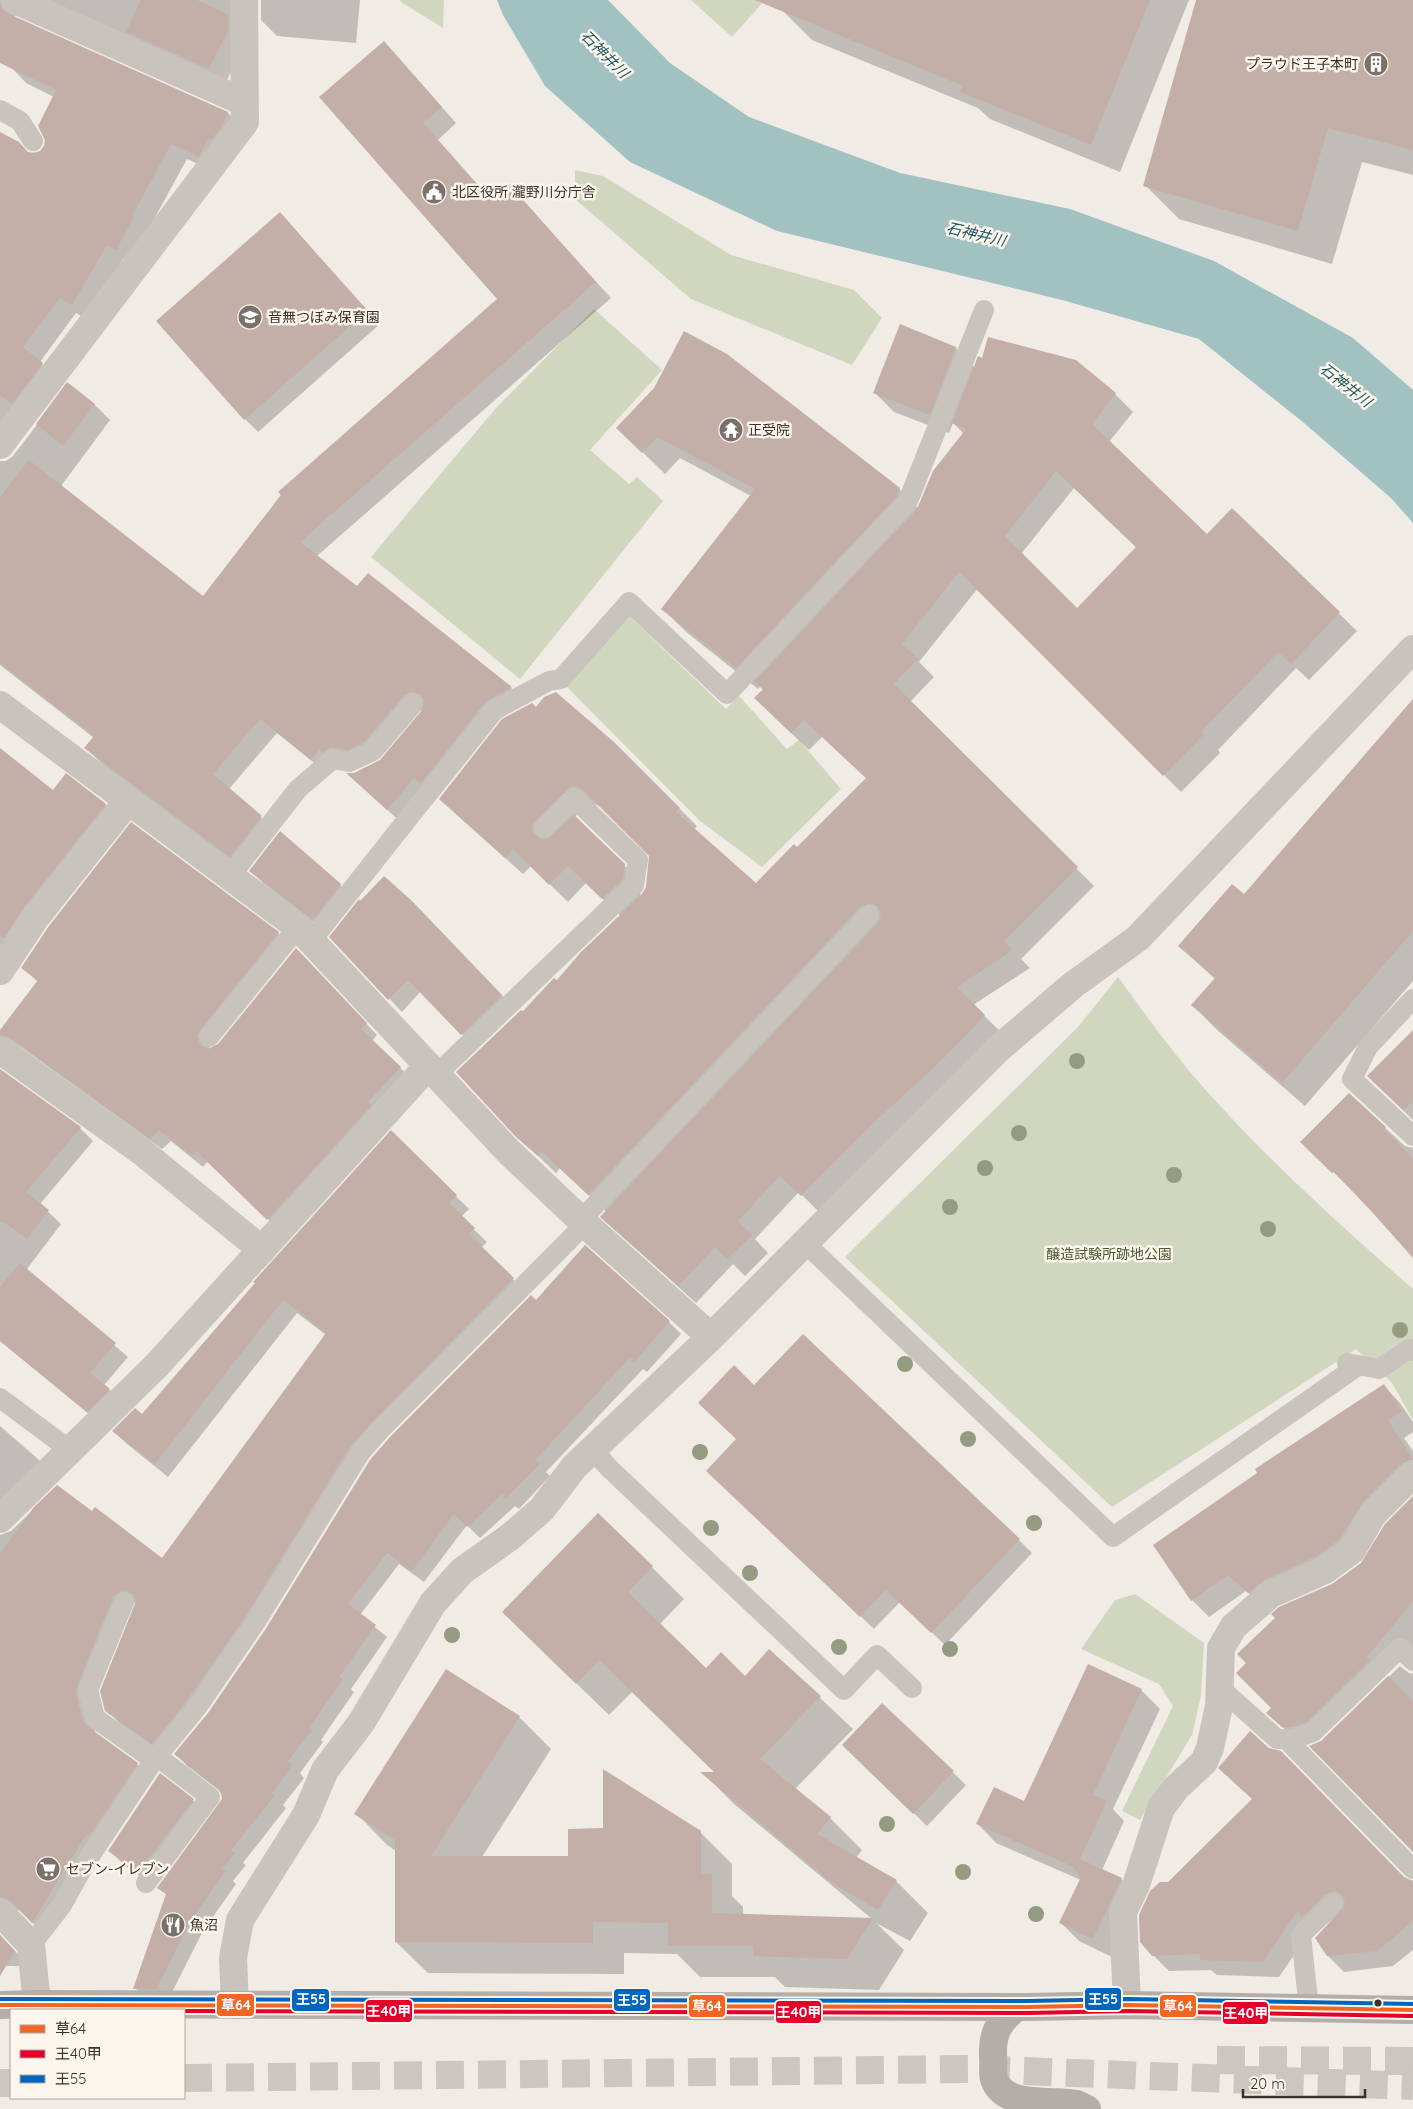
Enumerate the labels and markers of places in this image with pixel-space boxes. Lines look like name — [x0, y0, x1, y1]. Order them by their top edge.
building icon: プラウド王子本町 — [1363, 51, 1389, 77]
place label: プラウド王子本町 — [1246, 55, 1358, 73]
public building icon: 北区役所 瀧野川分庁舎 — [421, 179, 447, 205]
place label: 北区役所 瀧野川分庁舎 — [452, 183, 596, 201]
school or university icon: 音無つぼみ保育園 — [237, 304, 263, 330]
place label: 音無つぼみ保育園 — [268, 308, 380, 326]
temple icon: 正受院 — [718, 417, 744, 443]
place label: 正受院 — [748, 421, 790, 439]
supermarket icon: セブン-イレブン — [35, 1856, 61, 1882]
place label: セブン-イレブン — [66, 1860, 169, 1878]
restaurant icon: 魚沼 — [160, 1912, 186, 1938]
place label: 魚沼 — [190, 1916, 218, 1934]
unlabelled marker — [1373, 1998, 1383, 2008]

